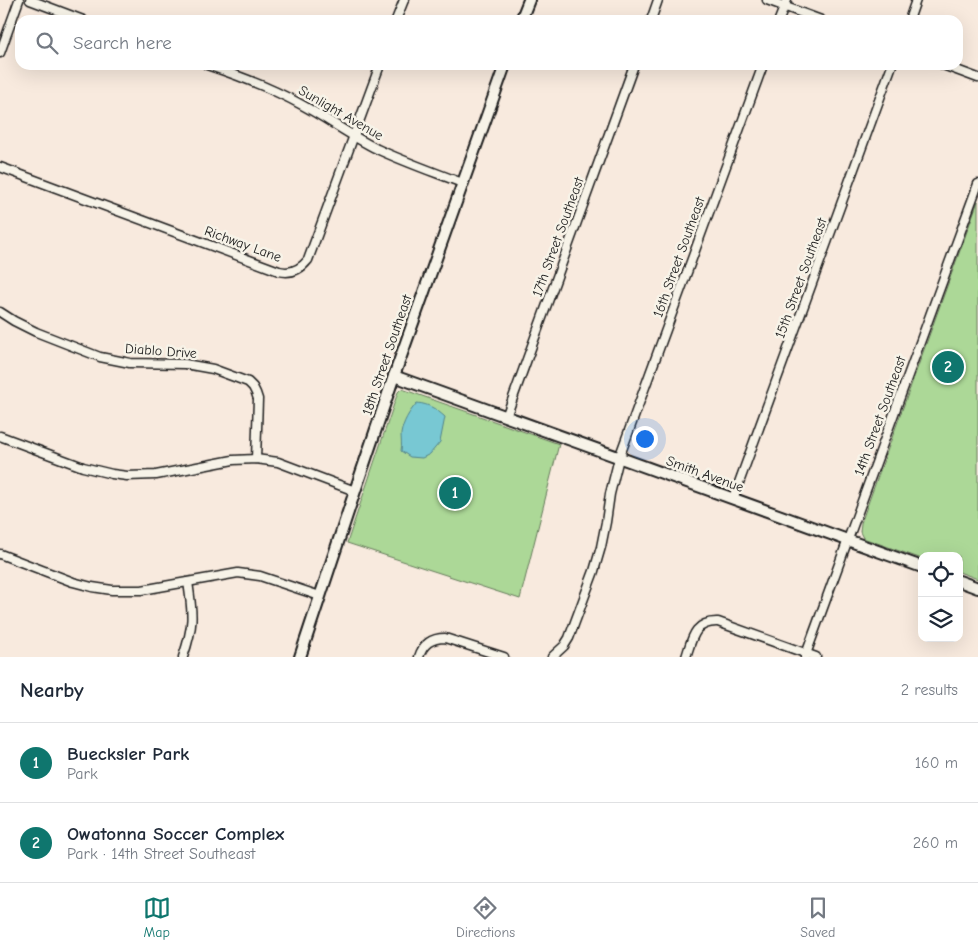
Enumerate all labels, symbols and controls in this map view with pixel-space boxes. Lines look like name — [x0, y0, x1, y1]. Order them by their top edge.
search box — [15, 15, 963, 70]
icon: search — [33, 29, 61, 57]
text: Search here — [73, 32, 172, 54]
street label: Sunlight Avenue — [296, 82, 386, 144]
street label: 17th Street Southeast — [528, 174, 588, 299]
street label: 16th Street Southeast — [649, 194, 709, 320]
street label: 15th Street Southeast — [771, 215, 831, 341]
street label: Richway Lane — [202, 222, 284, 266]
street label: 18th Street Southeast — [358, 291, 416, 418]
street label: Diablo Drive — [125, 340, 197, 362]
pin: 2 — [932, 348, 964, 386]
street label: 14th Street Southeast — [850, 353, 910, 478]
your location — [632, 426, 658, 452]
street label: Smith Avenue — [664, 452, 746, 496]
pin: 1 — [439, 474, 471, 512]
map controls — [918, 552, 963, 642]
button: locate — [918, 552, 963, 597]
button: layers — [918, 597, 963, 642]
text: Nearby — [20, 678, 84, 702]
text: 2 results — [901, 681, 958, 699]
text: Buecksler Park — [67, 743, 189, 765]
text: 1 — [33, 754, 39, 772]
text: 160 m — [915, 754, 958, 772]
text: Park — [67, 765, 98, 783]
text: Owatonna Soccer Complex — [67, 823, 284, 845]
text: 2 — [32, 834, 40, 852]
text: 260 m — [913, 834, 958, 852]
text: Park · 14th Street Southeast — [67, 845, 255, 863]
tab: Map — [143, 894, 171, 941]
tab: Directions — [456, 894, 515, 941]
tab: Saved — [800, 894, 835, 941]

